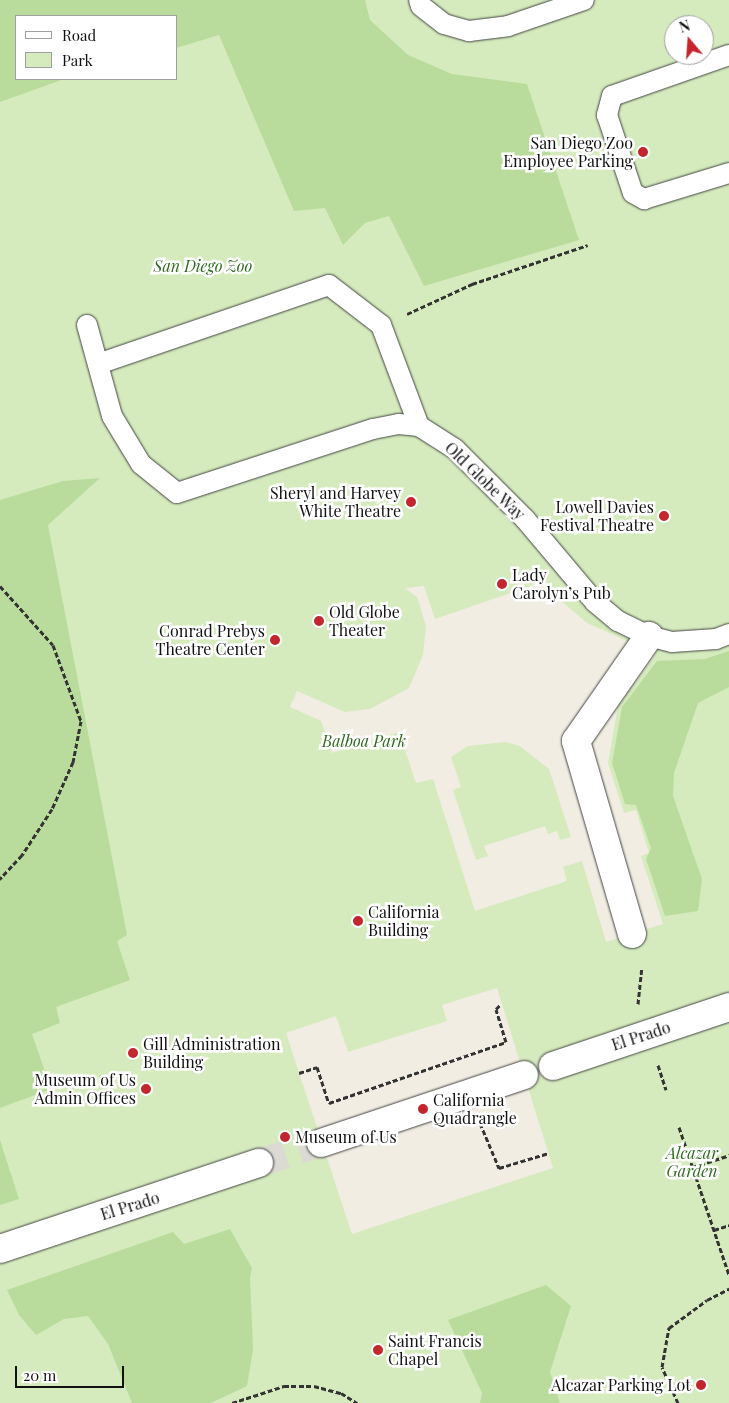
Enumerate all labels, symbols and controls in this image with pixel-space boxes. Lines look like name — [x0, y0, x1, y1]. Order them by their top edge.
legend — [15, 15, 178, 80]
north arrow — [664, 15, 714, 65]
text: N — [677, 16, 692, 37]
text: Road — [62, 25, 96, 45]
text: Park — [62, 50, 93, 70]
place label: San Diego Zoo Employee Parking — [503, 133, 633, 171]
marker: San Diego Zoo Employee Parking — [637, 146, 649, 158]
park label: San Diego Zoo — [154, 256, 252, 276]
street label: Old Globe Way — [441, 438, 529, 524]
place label: Sheryl and Harvey White Theatre — [270, 483, 401, 521]
marker: Sheryl and Harvey White Theatre — [405, 496, 417, 508]
place label: Lowell Davies Festival Theatre — [540, 497, 654, 535]
marker: Lowell Davies Festival Theatre — [658, 510, 670, 522]
place label: Lady Carolyn’s Pub — [512, 565, 611, 603]
marker: Lady Carolyn’s Pub — [496, 578, 508, 590]
place label: Old Globe Theater — [329, 602, 400, 640]
marker: Old Globe Theater — [313, 615, 325, 627]
place label: Conrad Prebys Theatre Center — [156, 621, 265, 659]
marker: Conrad Prebys Theatre Center — [269, 634, 281, 646]
park label: Balboa Park — [322, 731, 406, 751]
place label: California Building — [368, 902, 439, 940]
marker: California Building — [352, 915, 364, 927]
street label: El Prado — [609, 1017, 673, 1055]
place label: Gill Administration Building — [143, 1034, 281, 1072]
marker: Gill Administration Building — [127, 1047, 139, 1059]
place label: Museum of Us Admin Offices — [34, 1070, 136, 1108]
marker: Museum of Us Admin Offices — [140, 1083, 152, 1095]
place label: California Quadrangle — [433, 1090, 517, 1128]
marker: California Quadrangle — [417, 1103, 429, 1115]
place label: Museum of Us — [295, 1127, 397, 1147]
marker: Museum of Us — [279, 1131, 291, 1143]
park label: Alcazar Garden — [666, 1143, 718, 1181]
street label: El Prado — [98, 1188, 162, 1224]
place label: Saint Francis Chapel — [388, 1331, 482, 1369]
marker: Saint Francis Chapel — [372, 1344, 384, 1356]
scale bar — [18, 1356, 126, 1388]
text: 20 m — [23, 1365, 56, 1385]
place label: Alcazar Parking Lot — [551, 1375, 691, 1395]
marker: Alcazar Parking Lot — [695, 1379, 707, 1391]

